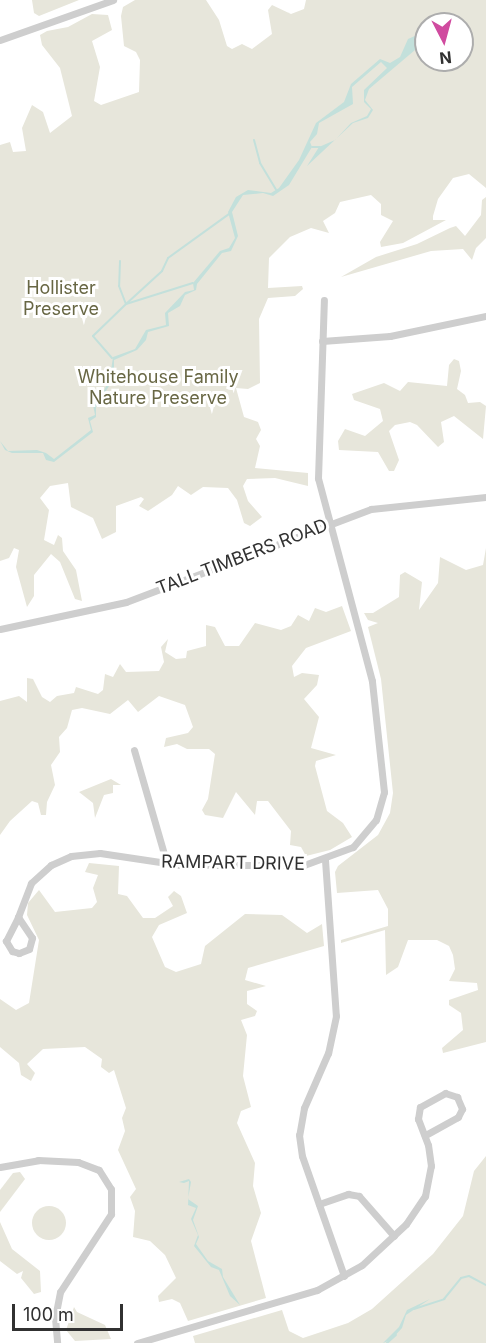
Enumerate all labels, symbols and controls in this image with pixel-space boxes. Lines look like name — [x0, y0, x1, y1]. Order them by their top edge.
north arrow — [414, 12, 474, 72]
text: N — [439, 47, 453, 68]
park label: Hollister Preserve — [23, 278, 99, 320]
park label: Whitehouse Family Nature Preserve — [77, 367, 239, 410]
street label: TALL TIMBERS ROAD — [153, 514, 331, 600]
street label: RAMPART DRIVE — [161, 851, 305, 875]
scale bar — [15, 1292, 126, 1330]
text: 100 m — [23, 1304, 74, 1325]

